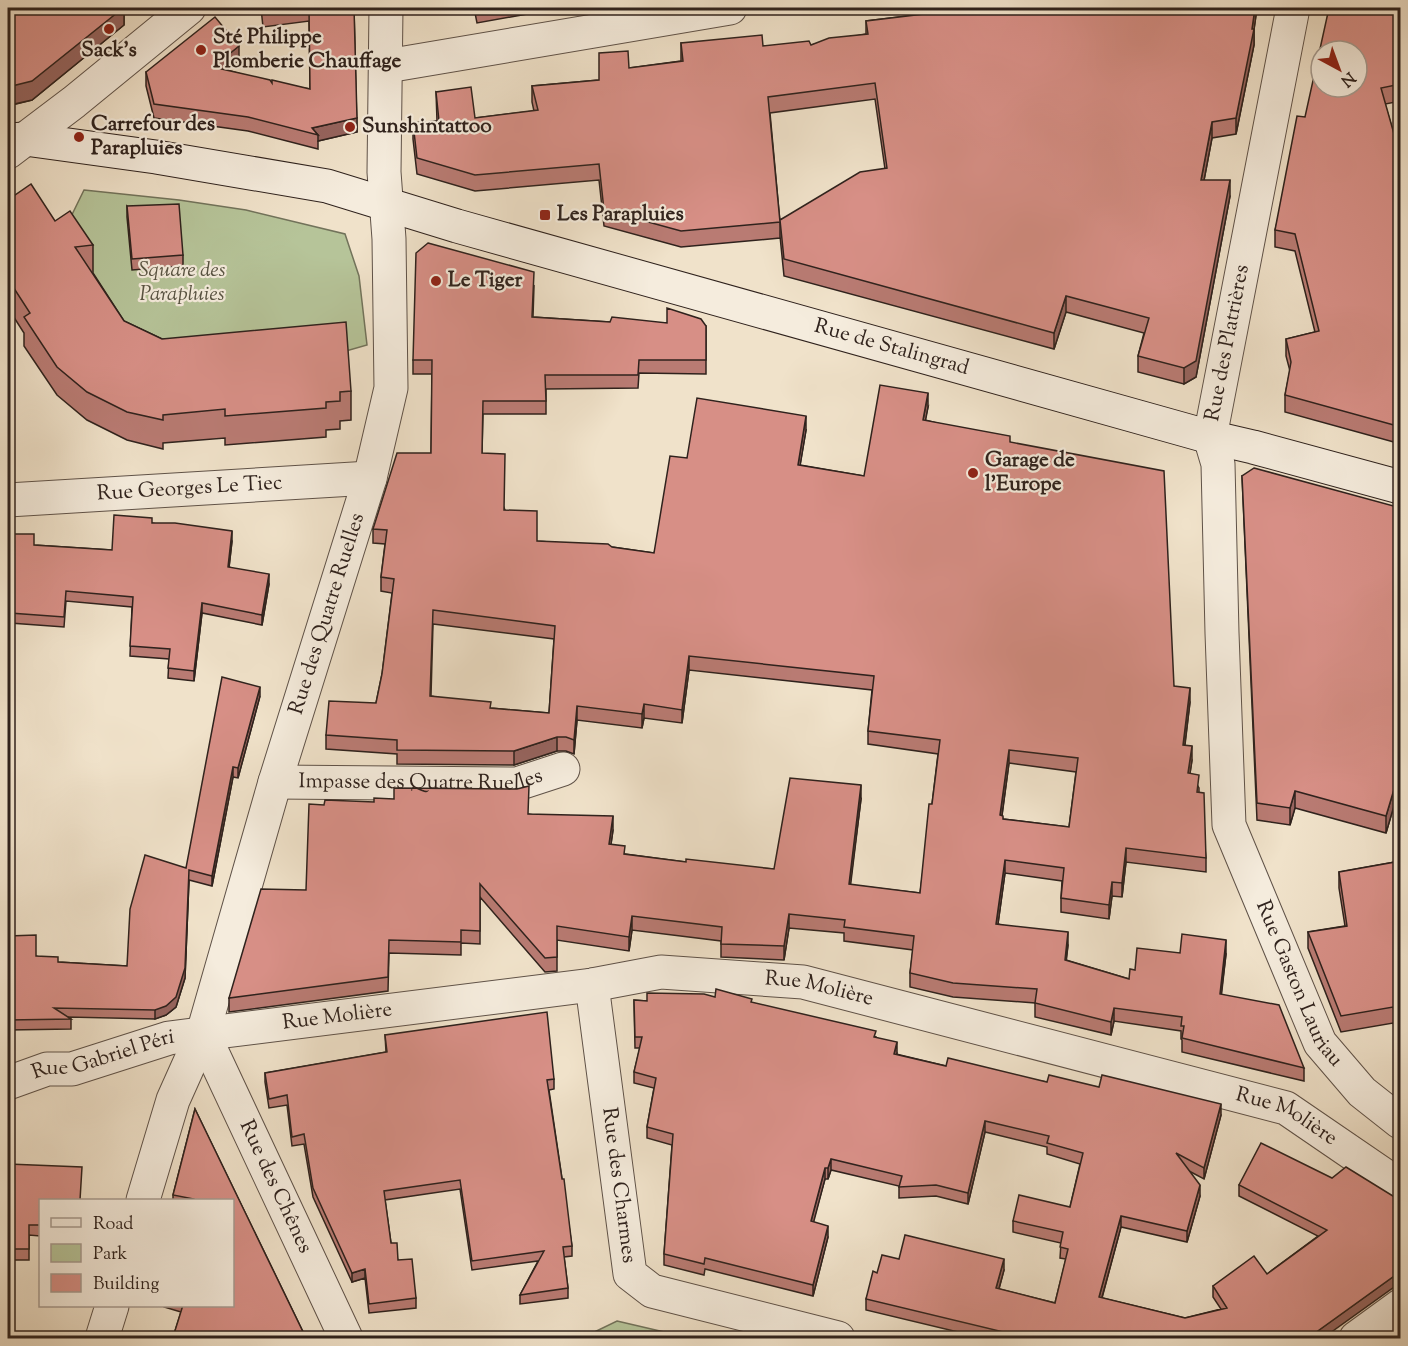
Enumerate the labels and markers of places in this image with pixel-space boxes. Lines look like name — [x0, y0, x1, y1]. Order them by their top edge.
marker: Sack's — [102, 22, 116, 36]
place label: Sté Philippe Plomberie Chauffage — [213, 23, 401, 77]
place label: Sack's — [81, 36, 137, 66]
marker: Sté Philippe Plomberie Chauffage — [194, 43, 208, 57]
place label: Carrefour des Parapluies — [91, 110, 215, 164]
place label: Sunshintattoo — [362, 112, 492, 142]
marker: Sunshintattoo — [343, 120, 357, 134]
marker: Carrefour des Parapluies — [72, 130, 86, 144]
place label: Les Parapluies — [557, 200, 684, 230]
marker: Les Parapluies — [538, 208, 552, 222]
place label: Le Tiger — [448, 266, 522, 296]
marker: Le Tiger — [429, 274, 443, 288]
place label: Garage de l'Europe — [985, 446, 1075, 500]
marker: Garage de l'Europe — [966, 466, 980, 480]

